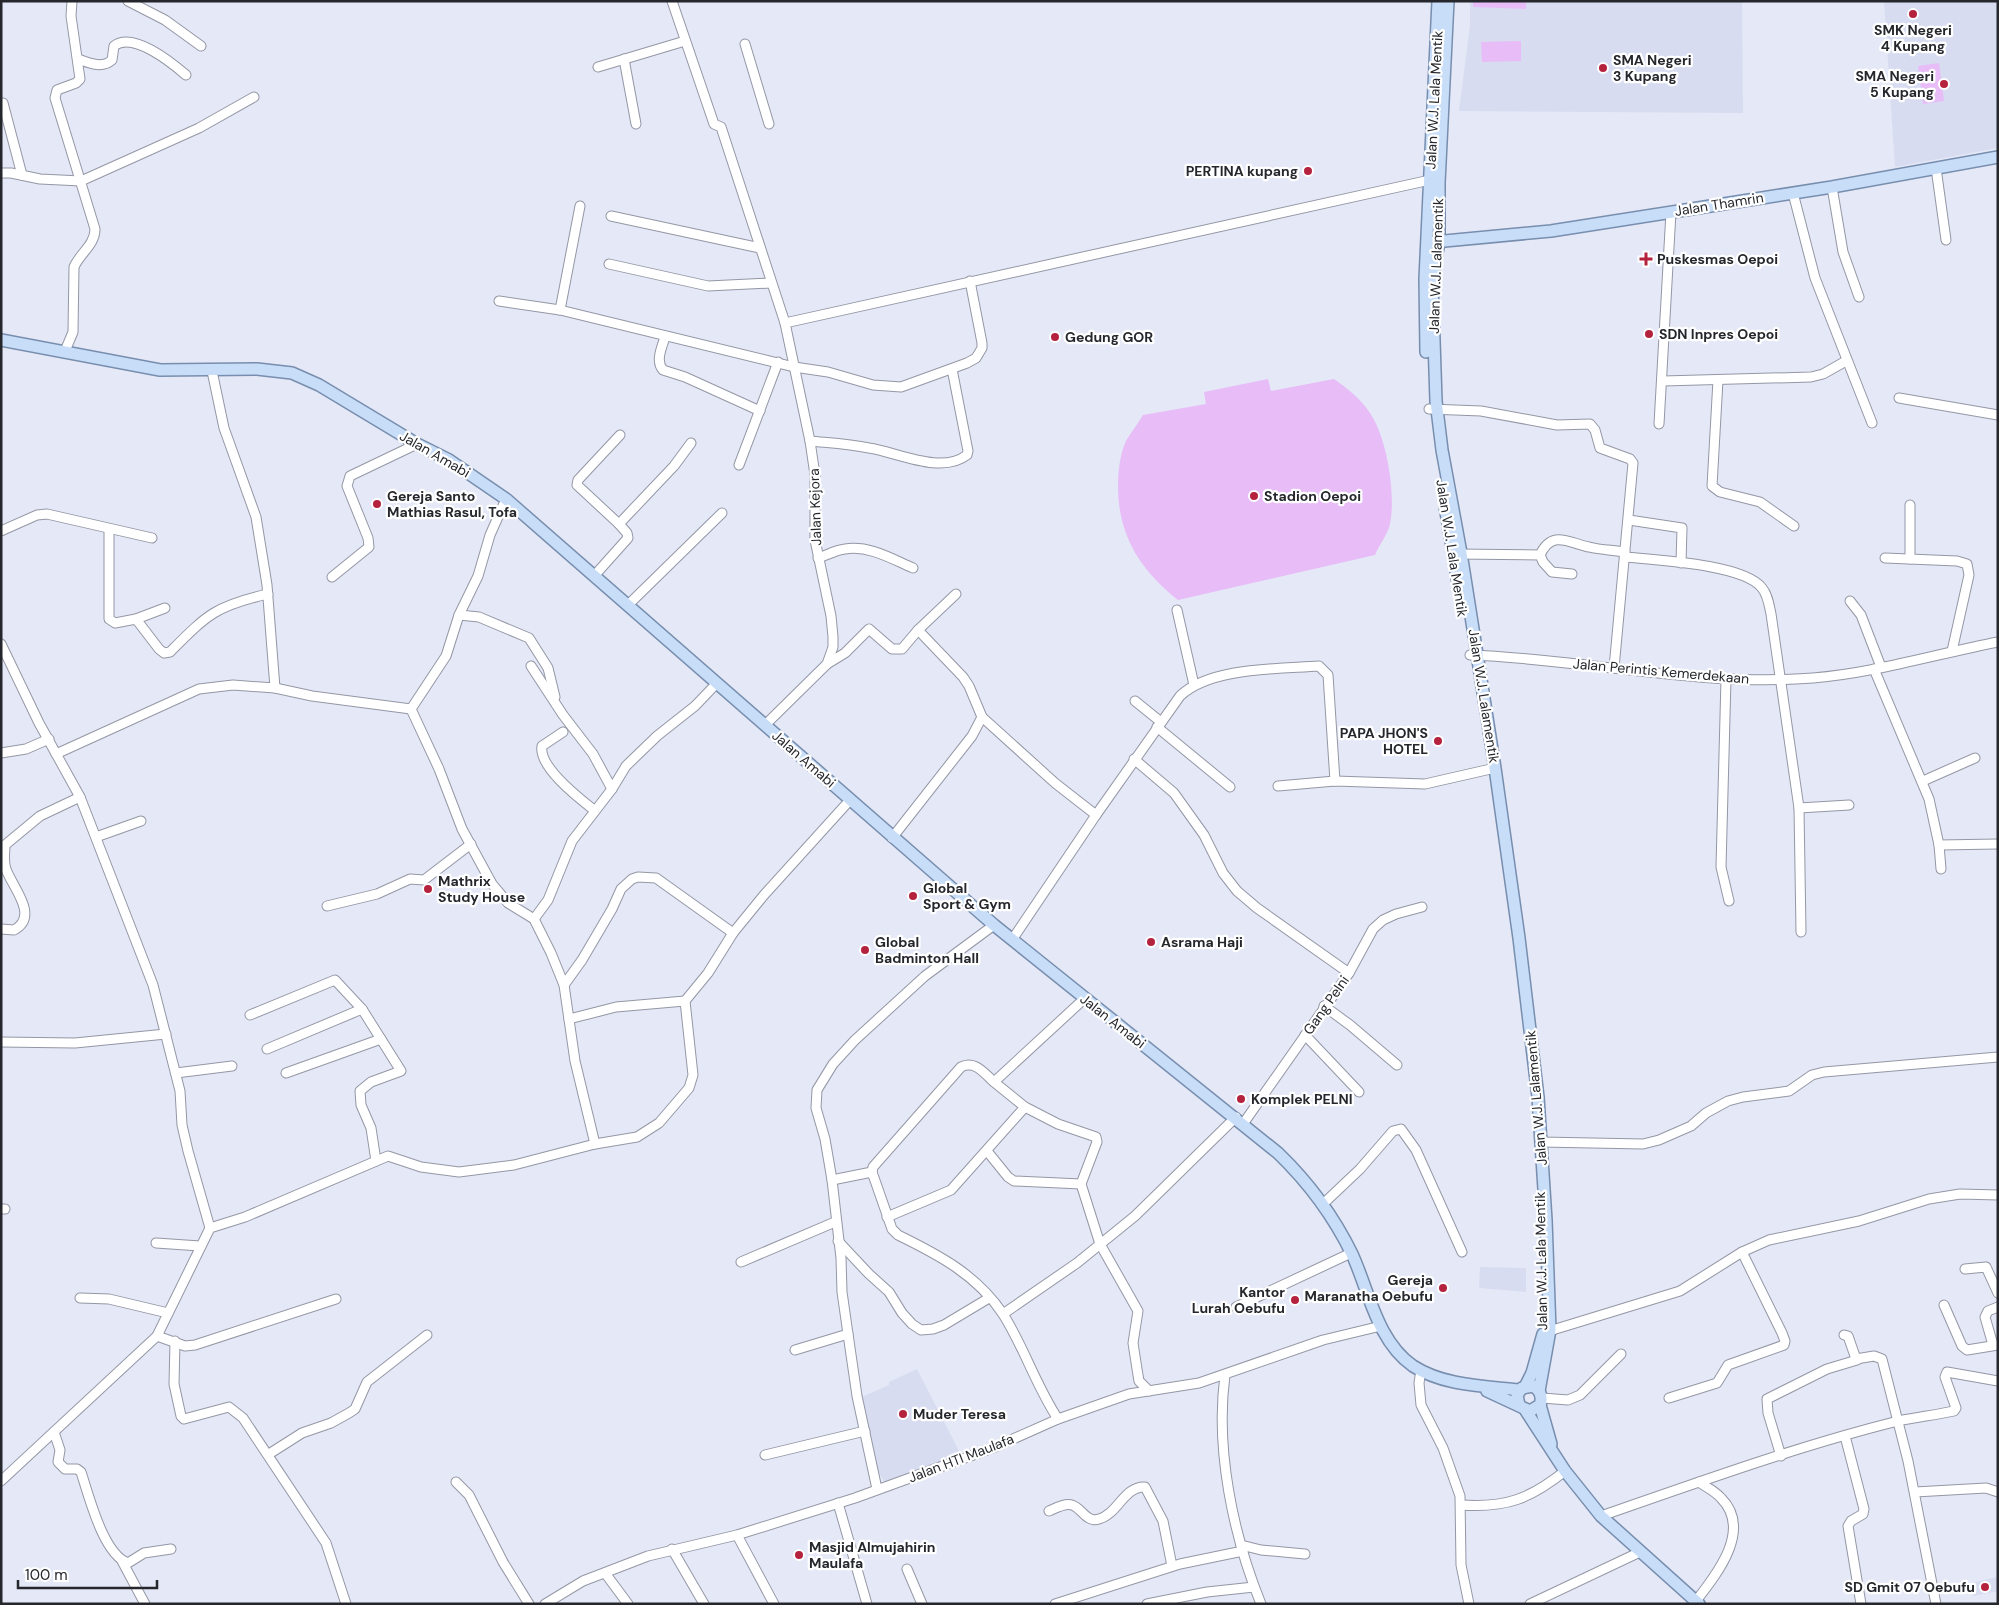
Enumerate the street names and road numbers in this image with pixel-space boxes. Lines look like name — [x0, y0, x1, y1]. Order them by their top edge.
street label: Jalan W.J. Lala Mentik — [1421, 30, 1447, 170]
street label: Jalan Thamrin — [1673, 188, 1765, 220]
street label: Jalan W.J. Lalamentik — [1425, 198, 1447, 334]
street label: Jalan Amabi — [396, 427, 474, 481]
street label: Jalan Kejora — [805, 468, 825, 546]
street label: Jalan W.J. Lala Mentik — [1432, 478, 1472, 618]
street label: Jalan W.J. Lalamentik — [1464, 628, 1504, 764]
street label: Jalan Perintis Kemerdekaan — [1572, 654, 1750, 688]
street label: Jalan Amabi — [768, 726, 840, 792]
street label: Gang Pelni — [1299, 972, 1353, 1038]
street label: Jalan Amabi — [1076, 990, 1150, 1052]
street label: Jalan W.J. Lalamentik — [1521, 1030, 1551, 1166]
street label: Jalan W.J. Lala Mentik — [1531, 1191, 1551, 1331]
street label: Jalan HTI Maulafa — [906, 1430, 1016, 1486]

